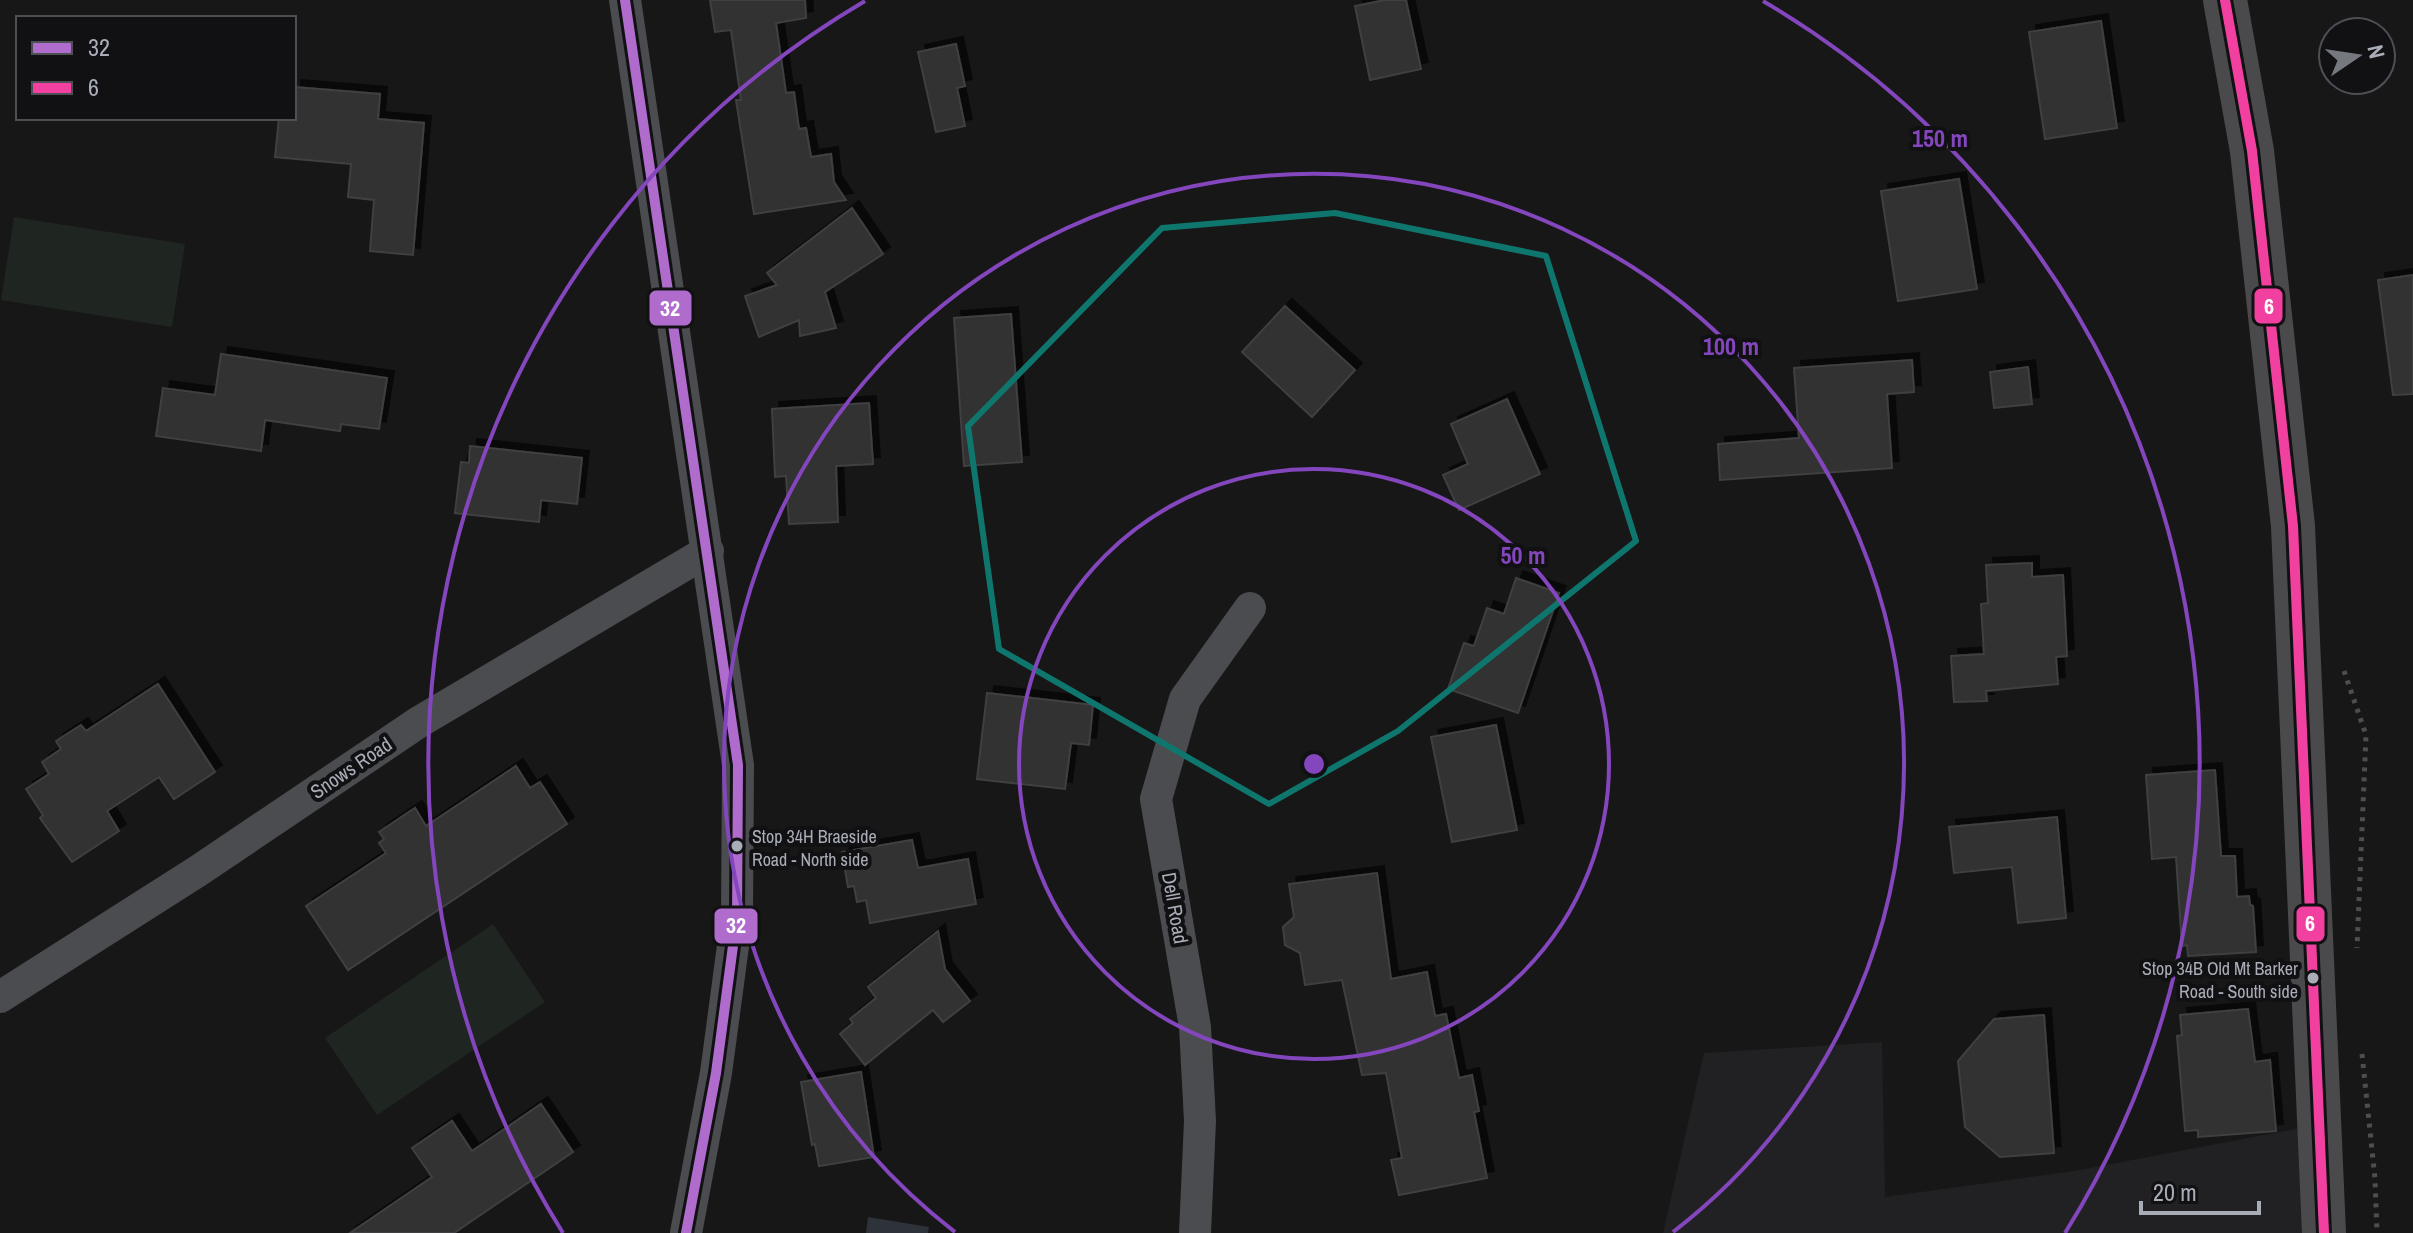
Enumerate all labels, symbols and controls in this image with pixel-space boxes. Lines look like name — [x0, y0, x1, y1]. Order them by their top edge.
legend — [16, 16, 296, 120]
north arrow — [2317, 16, 2397, 96]
text: 32 — [88, 31, 110, 63]
text: N — [2360, 42, 2393, 61]
text: 6 — [88, 71, 99, 103]
text: 150 m — [1912, 122, 1968, 154]
line badge: 6 — [2253, 287, 2284, 325]
line badge: 32 — [648, 289, 693, 327]
text: 6 — [2264, 291, 2274, 321]
text: 32 — [660, 293, 680, 323]
text: 100 m — [1703, 330, 1759, 362]
text: 50 m — [1501, 539, 1545, 571]
street label: Snows Road — [305, 730, 397, 805]
centre of rings — [1300, 750, 1328, 778]
place label: Stop 34H Braeside Road - North side — [752, 824, 877, 872]
marker: Stop 34H Braeside Road - North side — [729, 838, 745, 854]
street label: Dell Road — [1156, 870, 1195, 946]
line badge: 6 — [2295, 905, 2326, 943]
line badge: 32 — [713, 907, 759, 945]
text: 6 — [2305, 908, 2315, 938]
text: 32 — [726, 910, 746, 940]
place label: Stop 34B Old Mt Barker Road - South side — [2142, 956, 2298, 1004]
marker: Stop 34B Old Mt Barker Road - South side — [2305, 970, 2321, 986]
scale bar — [2141, 1165, 2259, 1215]
text: 20 m — [2153, 1176, 2197, 1208]

